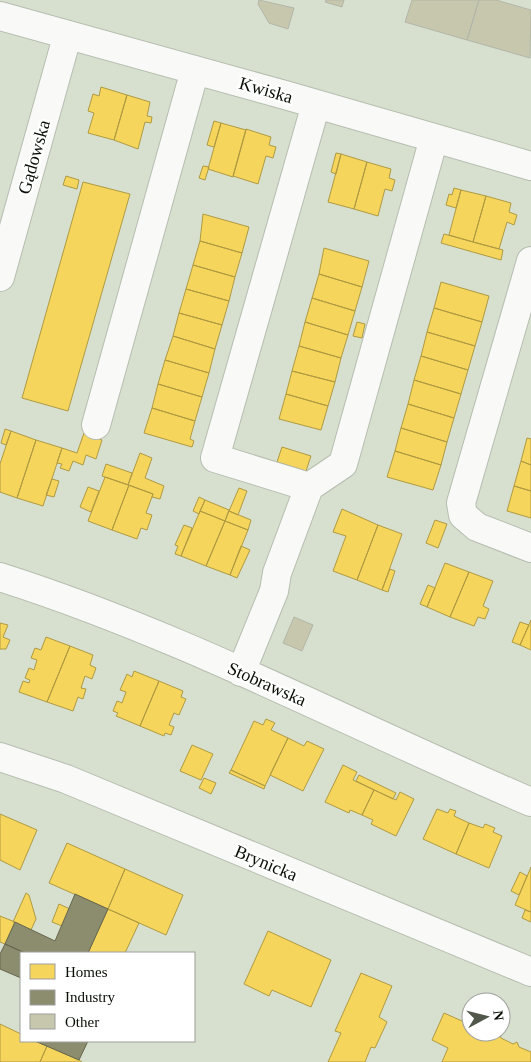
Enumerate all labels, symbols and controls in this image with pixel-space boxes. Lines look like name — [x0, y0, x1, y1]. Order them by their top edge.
street label: Kwiska — [237, 73, 295, 107]
street label: Gądowska — [14, 118, 54, 196]
street label: Stobrawska — [225, 658, 309, 710]
street label: Brynicka — [232, 841, 300, 885]
legend — [20, 952, 195, 1042]
text: Homes — [65, 964, 108, 980]
text: Industry — [65, 989, 115, 1005]
north arrow — [461, 992, 511, 1042]
text: N — [490, 1010, 506, 1021]
text: Other — [65, 1014, 99, 1030]

